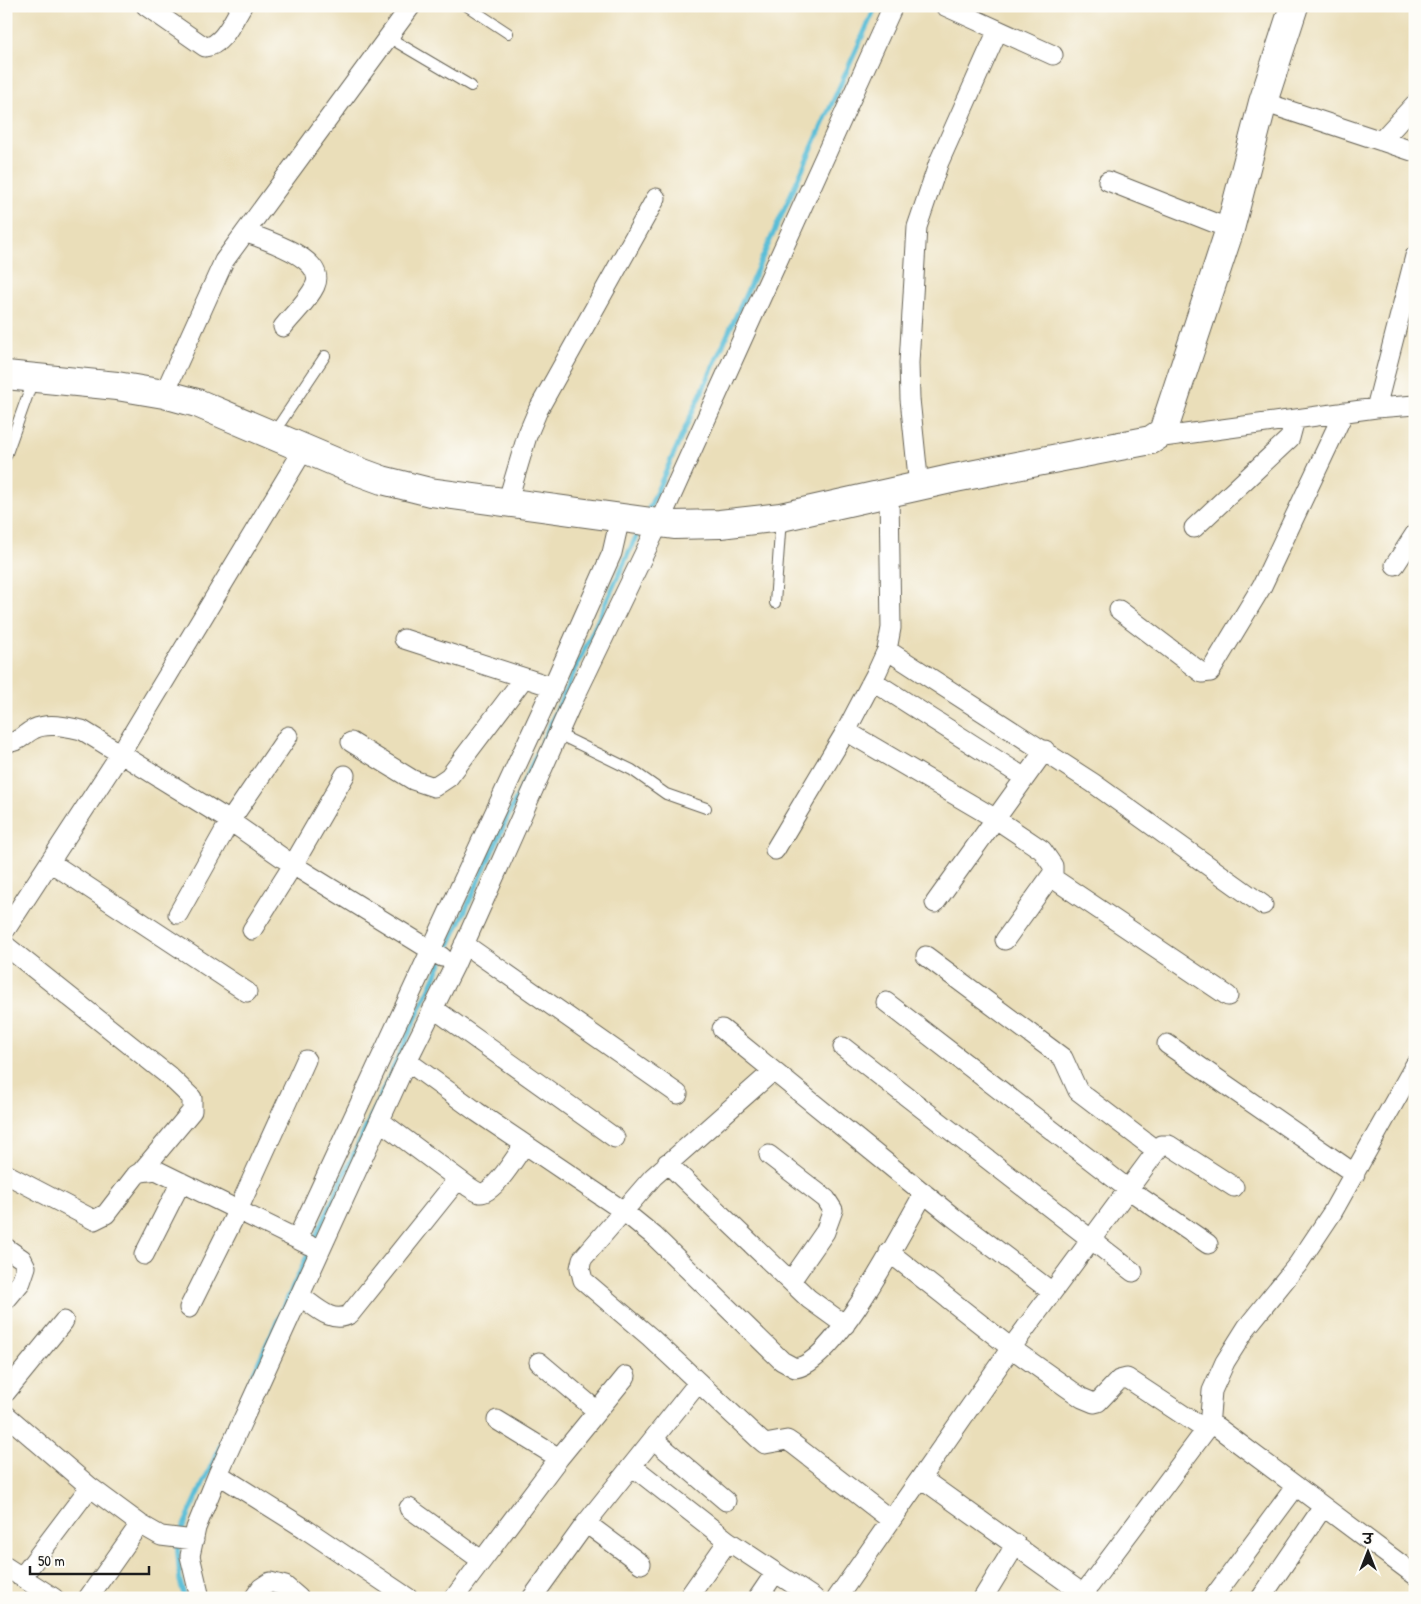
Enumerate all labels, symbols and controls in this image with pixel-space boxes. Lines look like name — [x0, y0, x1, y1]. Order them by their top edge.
north arrow — [1344, 1526, 1394, 1576]
text: उ — [1361, 1529, 1374, 1548]
scale bar — [30, 1544, 149, 1576]
text: 50 m — [38, 1550, 65, 1571]

